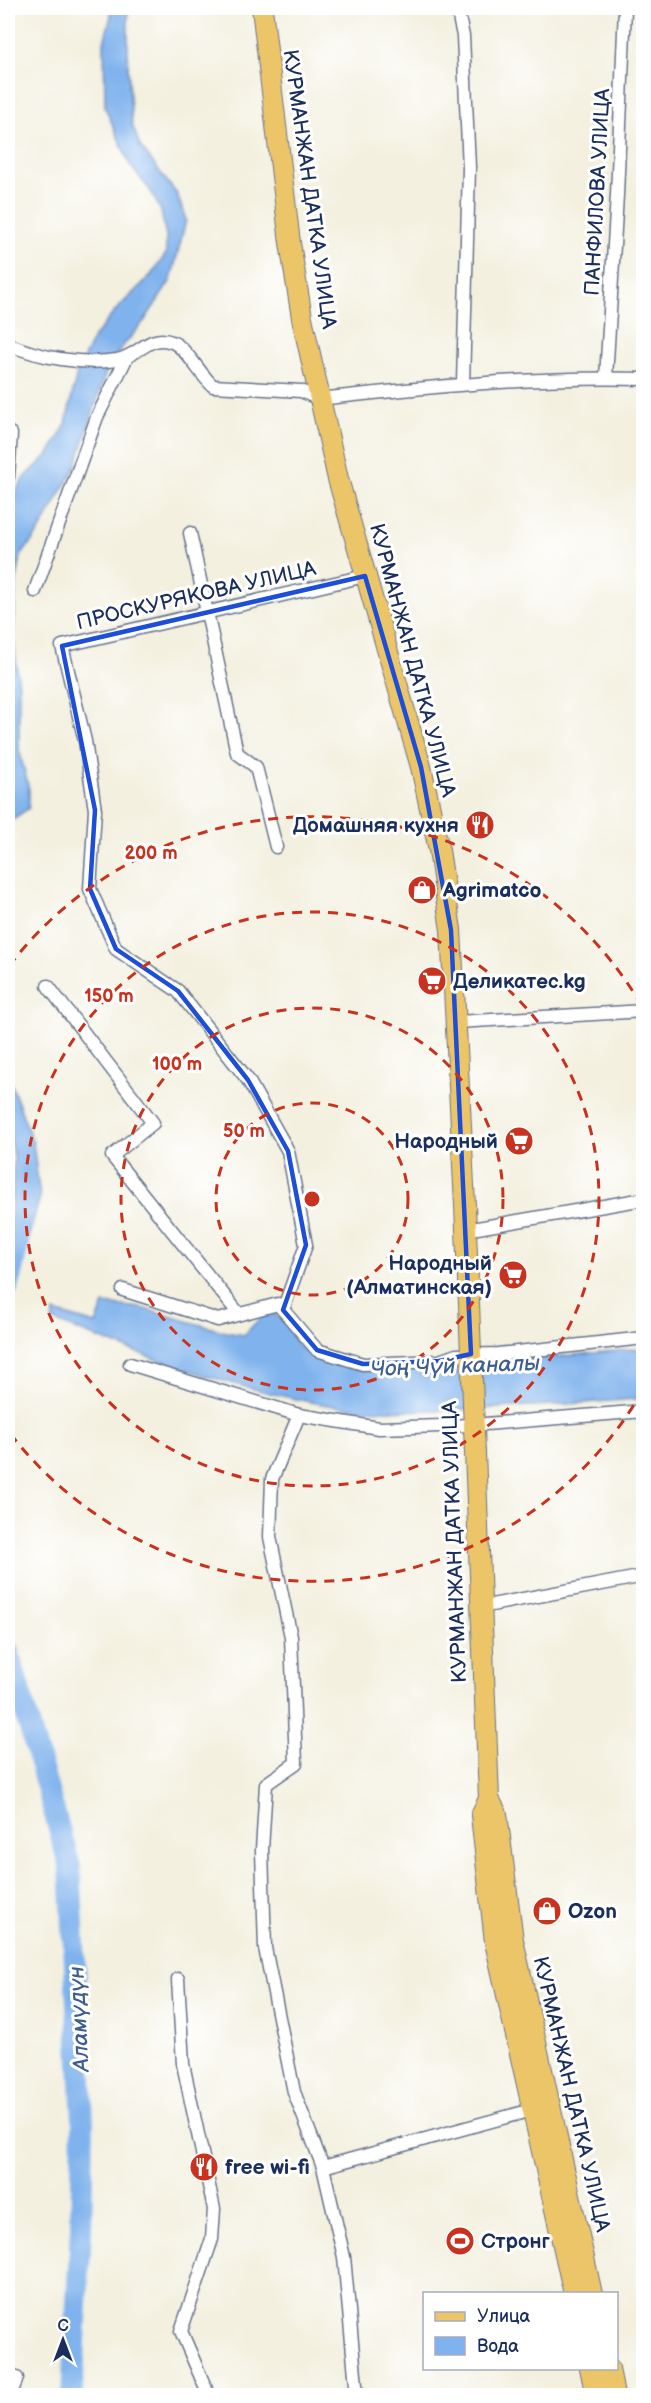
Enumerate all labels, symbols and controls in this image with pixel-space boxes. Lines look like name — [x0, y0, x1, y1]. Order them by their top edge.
street label: КУРМАНЖАН ДАТКА УЛИЦА — [278, 48, 342, 331]
street label: ПАНФИЛОВА УЛИЦА — [580, 88, 615, 296]
street label: КУРМАНЖАН ДАТКА УЛИЦА — [364, 521, 461, 800]
street label: ПРОСКУРЯКОВА УЛИЦА — [74, 556, 319, 635]
restaurant icon: Домашняя кухня — [464, 809, 496, 841]
place label: Домашняя кухня — [293, 813, 459, 838]
text: 200 m — [124, 843, 178, 864]
shop icon: Agrimatco — [406, 874, 438, 906]
place label: Agrimatco — [442, 878, 541, 903]
supermarket icon: Деликатес.kg — [416, 965, 448, 997]
place label: Деликатес.kg — [453, 969, 586, 994]
text: 150 m — [84, 986, 134, 1007]
text: 100 m — [152, 1054, 202, 1075]
text: 50 m — [223, 1121, 265, 1142]
supermarket icon: Народный — [503, 1125, 535, 1157]
place label: Народный — [394, 1129, 498, 1154]
centre of rings — [302, 1189, 322, 1209]
place label: Народный (Алматинская) — [346, 1251, 492, 1300]
supermarket icon: Народный (Алматинская) — [497, 1259, 529, 1291]
water label: Чоң Чүй каналы — [370, 1350, 540, 1383]
street label: КУРМАНЖАН ДАТКА УЛИЦА — [437, 1400, 472, 1683]
shop icon: Ozon — [531, 1895, 563, 1927]
place label: Ozon — [568, 1899, 617, 1924]
street label: КУРМАНЖАН ДАТКА УЛИЦА — [528, 1954, 615, 2235]
water label: Аламүдүн — [63, 1966, 96, 2074]
restaurant icon: free wi-fi — [188, 2151, 220, 2183]
place label: free wi-fi — [225, 2155, 310, 2180]
sports icon: Стронг — [444, 2225, 476, 2257]
place label: Стронг — [481, 2229, 551, 2254]
legend — [423, 2292, 618, 2370]
text: Улица — [477, 2306, 531, 2327]
north arrow — [33, 2310, 93, 2370]
text: С — [57, 2317, 69, 2336]
text: Вода — [477, 2336, 519, 2357]

